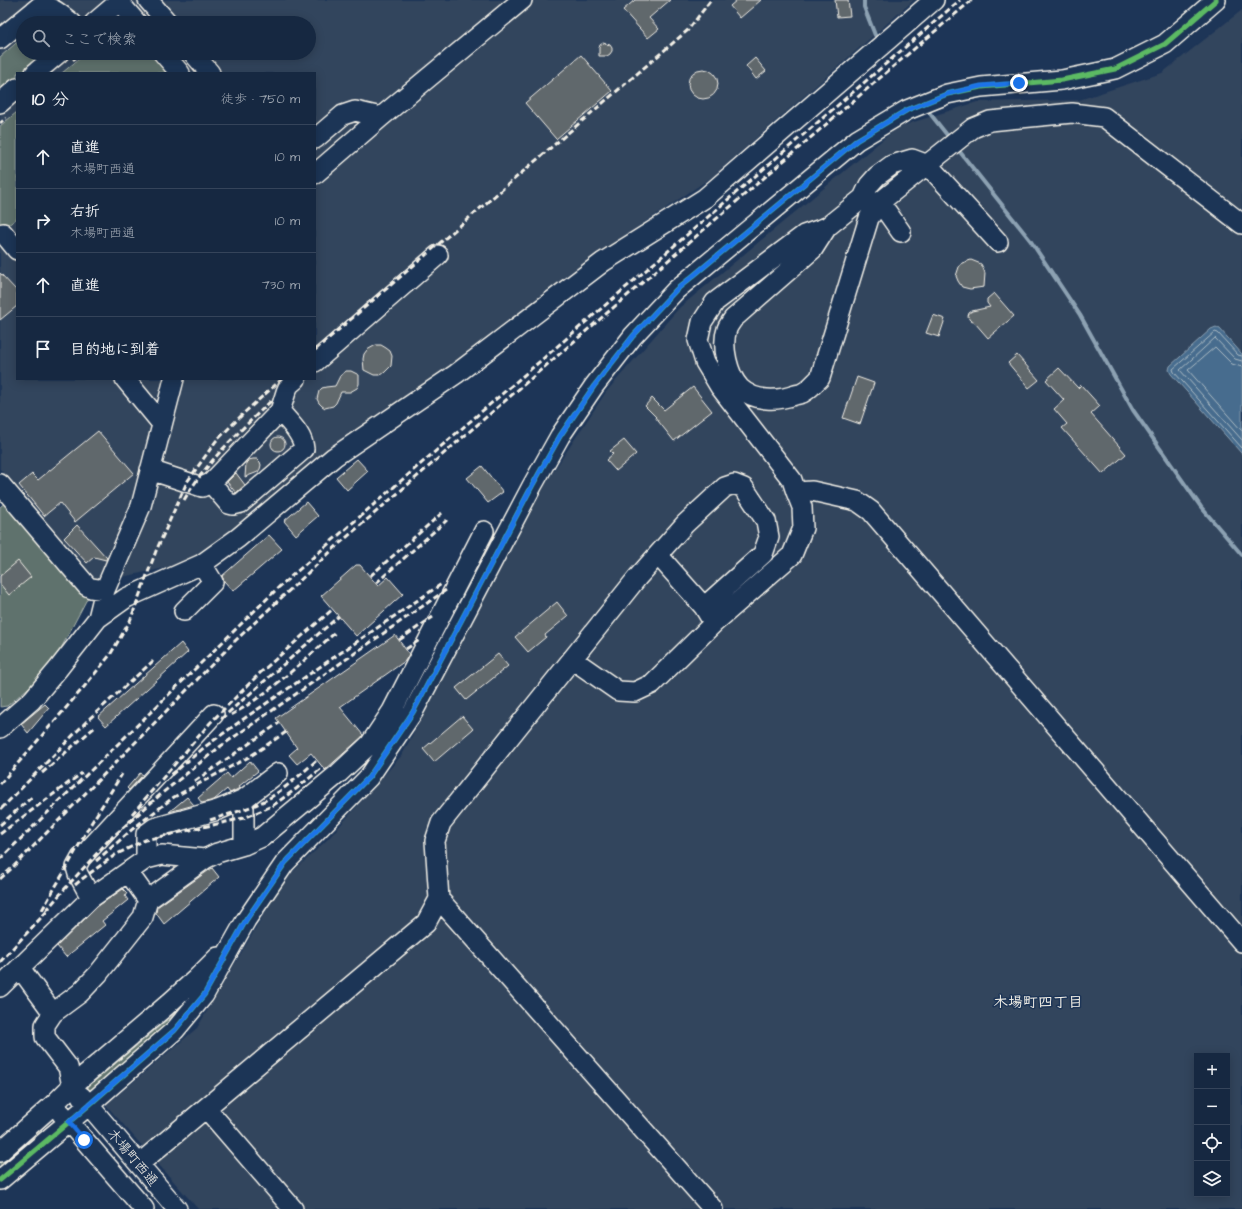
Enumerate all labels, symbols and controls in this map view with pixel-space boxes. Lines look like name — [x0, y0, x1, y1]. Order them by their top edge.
search box — [16, 16, 316, 60]
icon: search — [30, 27, 52, 49]
text: ここで検索 — [62, 29, 137, 50]
route end — [1010, 74, 1028, 92]
text: 10 分 — [32, 88, 69, 112]
text: 徒歩 · 750 m — [221, 90, 300, 108]
text: 直進 — [70, 137, 100, 158]
icon: ahead — [32, 146, 54, 168]
text: 10 m — [275, 148, 300, 166]
text: 木場町西通 — [70, 160, 135, 178]
text: 右折 — [70, 201, 100, 222]
icon: right — [32, 210, 54, 232]
text: 10 m — [275, 212, 300, 230]
text: 木場町西通 — [70, 224, 135, 242]
icon: ahead — [32, 274, 54, 296]
text: 直進 — [70, 275, 100, 296]
text: 730 m — [262, 276, 300, 294]
icon: arrive — [32, 338, 54, 360]
text: 目的地に到着 — [70, 339, 160, 360]
district label: 木場町四丁目 — [993, 992, 1083, 1013]
map controls — [1194, 1053, 1230, 1197]
button: + — [1194, 1053, 1230, 1089]
button: − — [1194, 1089, 1230, 1125]
street label: 木場町西通 — [102, 1124, 162, 1191]
button: locate — [1194, 1125, 1230, 1161]
route start — [75, 1131, 93, 1149]
button: layers — [1194, 1161, 1230, 1197]

